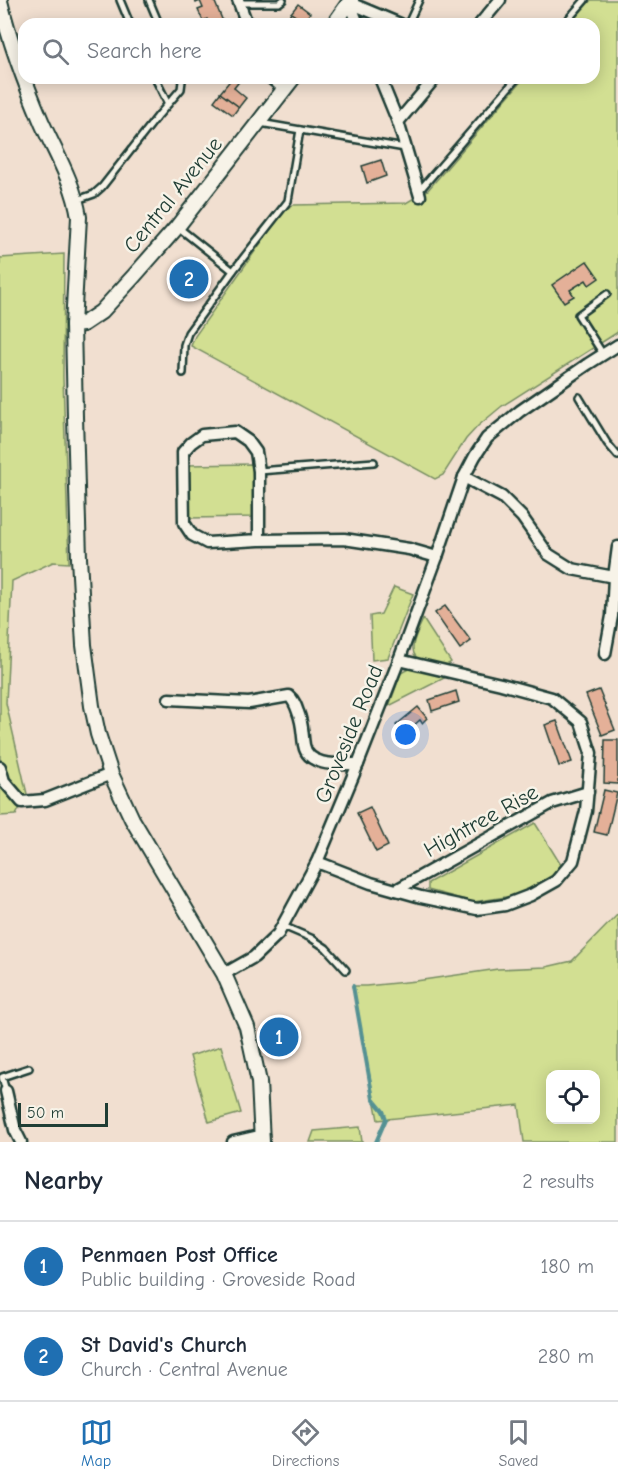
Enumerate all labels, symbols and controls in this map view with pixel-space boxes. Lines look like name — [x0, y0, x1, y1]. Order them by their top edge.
search box — [18, 18, 600, 84]
icon: search — [39, 35, 72, 68]
text: Search here — [87, 38, 202, 64]
street label: Central Avenue — [118, 132, 228, 258]
pin: 2 — [170, 256, 208, 302]
street label: Groveside Road — [309, 661, 389, 807]
your location — [391, 720, 420, 749]
street label: Hightree Rise — [419, 779, 543, 863]
pin: 1 — [260, 1014, 298, 1060]
map controls — [546, 1070, 600, 1124]
button: locate — [546, 1070, 600, 1124]
scale bar — [18, 1100, 108, 1128]
text: 50 m — [27, 1104, 64, 1122]
text: Nearby — [24, 1166, 103, 1196]
text: 2 results — [522, 1170, 594, 1193]
text: Penmaen Post Office — [81, 1242, 278, 1268]
text: 1 — [40, 1255, 47, 1278]
text: 180 m — [540, 1255, 594, 1278]
text: Public building · Groveside Road — [81, 1268, 355, 1291]
text: St David's Church — [81, 1332, 247, 1358]
text: 2 — [39, 1345, 48, 1368]
text: 280 m — [538, 1345, 594, 1368]
text: Church · Central Avenue — [81, 1358, 288, 1381]
tab: Map — [80, 1416, 113, 1470]
tab: Directions — [272, 1416, 339, 1470]
tab: Saved — [498, 1416, 538, 1470]

